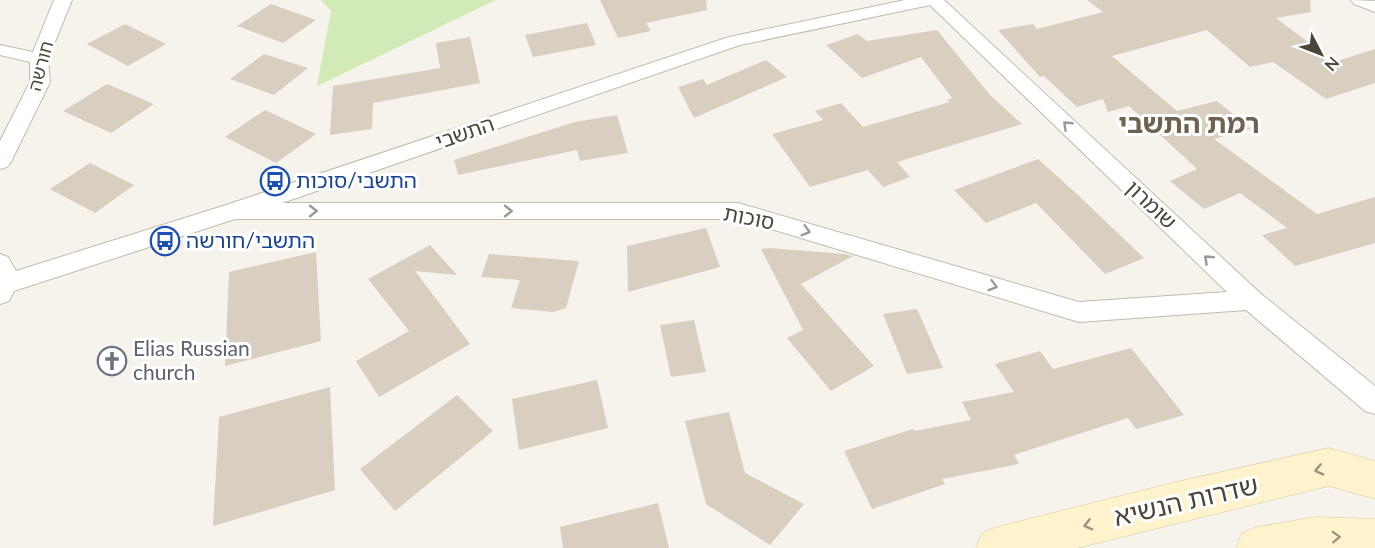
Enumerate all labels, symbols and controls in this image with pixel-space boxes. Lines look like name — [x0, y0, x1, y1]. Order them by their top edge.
north arrow — [1291, 24, 1351, 84]
street label: חורשה — [23, 38, 57, 93]
text: N — [1321, 53, 1344, 75]
district label: רמת התשבי — [1118, 106, 1260, 139]
street label: התשבי — [432, 110, 497, 153]
one-way arrow — [1063, 122, 1074, 133]
bus stop icon: התשבי/סוכות — [259, 165, 291, 197]
place label: התשבי/סוכות — [296, 167, 417, 192]
street label: שומרון — [1122, 174, 1182, 233]
street label: סוכות — [722, 199, 777, 234]
one-way arrow — [309, 205, 318, 217]
one-way arrow — [504, 205, 513, 217]
one-way arrow — [800, 224, 810, 236]
bus stop icon: התשבי/חורשה — [149, 225, 181, 257]
place label: התשבי/חורשה — [186, 227, 315, 252]
one-way arrow — [1205, 256, 1216, 267]
one-way arrow — [987, 279, 997, 291]
place label: Elias Russian church — [133, 335, 250, 384]
church icon: Elias Russian church — [96, 345, 128, 377]
one-way arrow — [1314, 463, 1324, 476]
street label: שדרות הנשיא — [1110, 468, 1261, 532]
one-way arrow — [1083, 517, 1093, 530]
one-way arrow — [1331, 530, 1340, 543]

